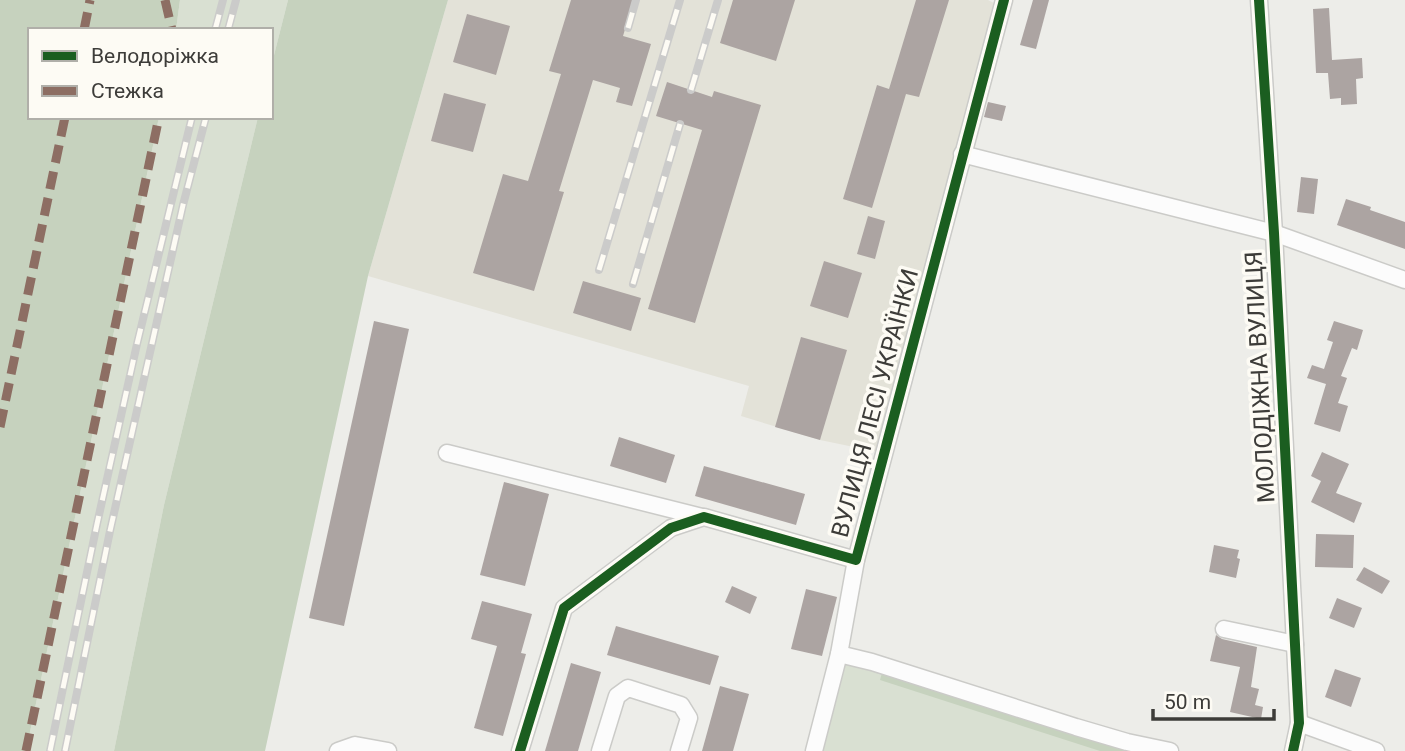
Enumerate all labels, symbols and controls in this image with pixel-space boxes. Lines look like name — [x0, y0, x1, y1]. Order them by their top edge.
legend — [28, 28, 273, 119]
text: Велодоріжка — [91, 44, 219, 68]
text: Стежка — [91, 79, 164, 103]
street label: МОЛОДІЖНА ВУЛИЦЯ — [1239, 250, 1281, 504]
street label: ВУЛИЦЯ ЛЕСІ УКРАЇНКИ — [826, 266, 924, 540]
scale bar — [1153, 678, 1274, 722]
text: 50 m — [1164, 690, 1211, 714]

